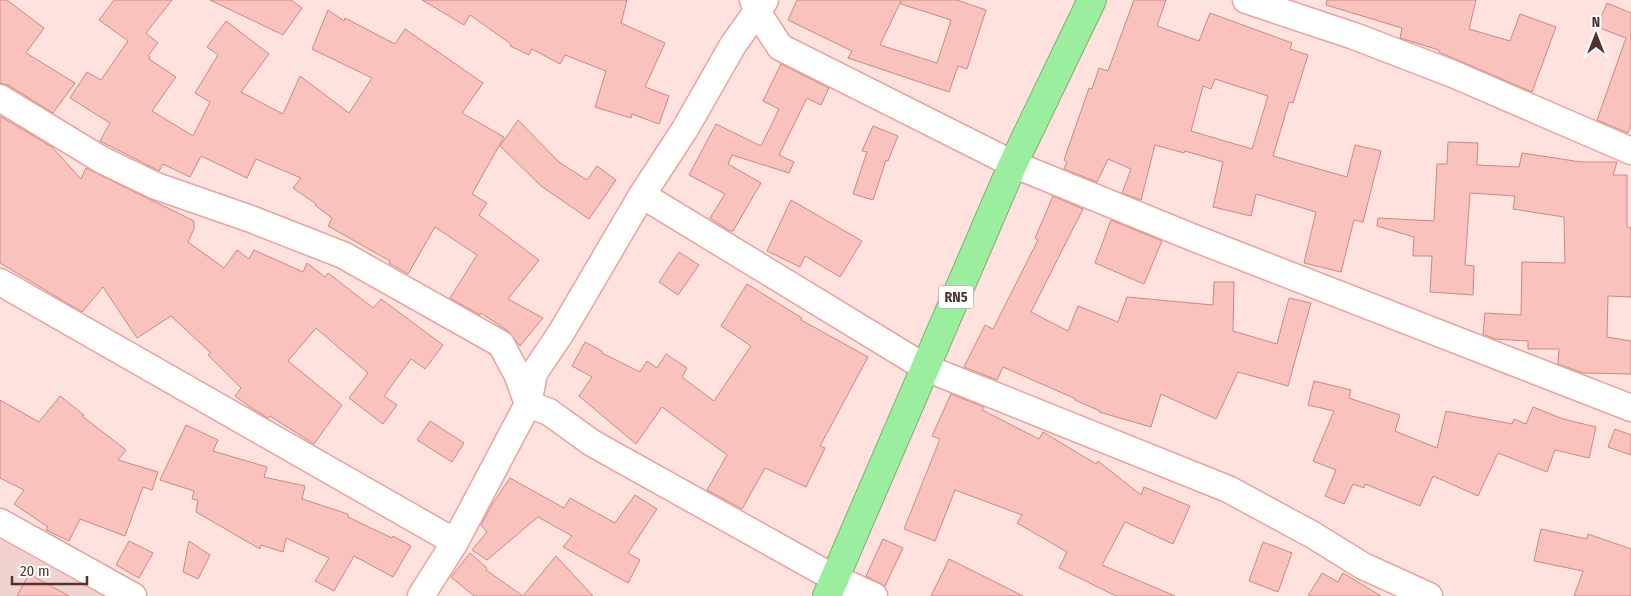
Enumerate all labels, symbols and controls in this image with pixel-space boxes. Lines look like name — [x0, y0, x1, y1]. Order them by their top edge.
north arrow — [1571, 10, 1621, 60]
text: N — [1592, 14, 1600, 31]
road number: RN5 — [938, 286, 974, 308]
scale bar — [12, 554, 88, 586]
text: 20 m — [20, 562, 50, 580]

